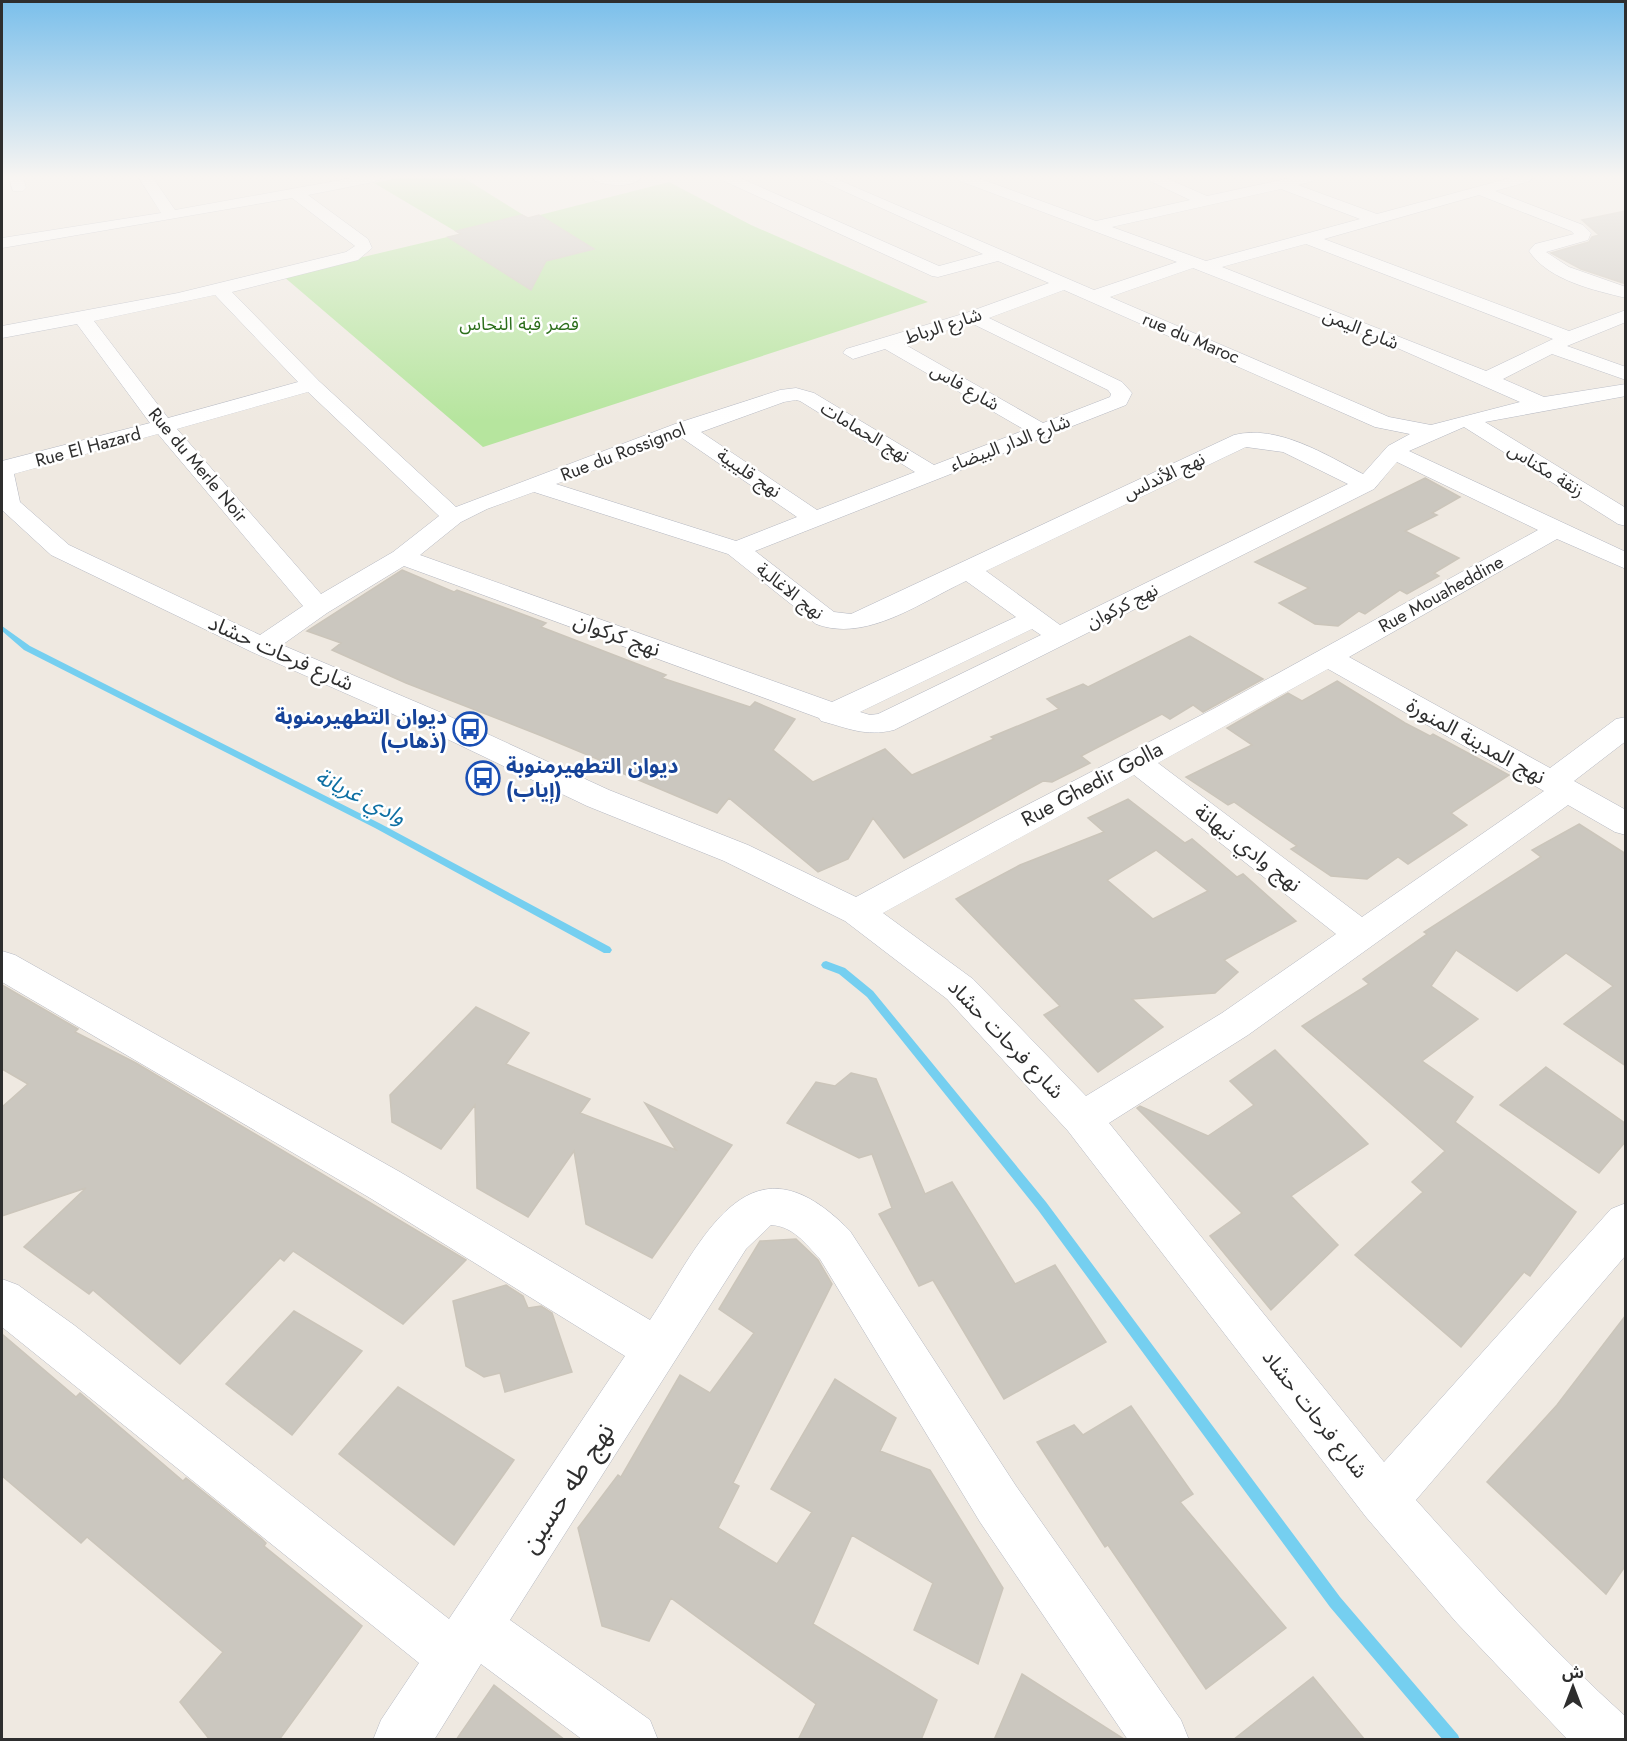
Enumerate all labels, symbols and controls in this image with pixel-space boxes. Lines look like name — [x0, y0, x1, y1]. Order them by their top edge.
street label: شارع الرباط — [901, 301, 986, 352]
street label: شارع اليمن — [1319, 302, 1403, 357]
street label: rue du Maroc — [1139, 306, 1243, 370]
park label: قصر قبة النحاس — [459, 311, 579, 337]
street label: شارع فاس — [925, 357, 1004, 418]
street label: نهج الحمامات — [816, 395, 914, 469]
street label: Rue du Merle Noir — [142, 402, 254, 529]
street label: شارع الدار البيضاء — [946, 408, 1074, 479]
street label: Rue du Rossignol — [557, 416, 689, 488]
street label: Rue El Hazard — [32, 420, 144, 474]
street label: زنقة مكناس — [1503, 436, 1589, 504]
street label: نهج قليبية — [712, 442, 786, 504]
street label: نهج الأندلس — [1119, 446, 1209, 506]
street label: Rue Mouaheddine — [1374, 549, 1508, 639]
street label: نهج الاغالبة — [751, 556, 829, 626]
street label: نهج كركوان — [1082, 577, 1162, 635]
street label: نهج كركوان — [569, 605, 665, 665]
street label: شارع فرحات حشاد — [204, 608, 358, 698]
street label: نهج المدينة المنورة — [1401, 690, 1551, 792]
place label: ديوان التطهيرمنوبة (ذهاب) — [275, 702, 447, 756]
bus stop icon: ديوان التطهيرمنوبة (ذهاب) — [452, 711, 488, 747]
street label: Rue Ghedir Golla — [1016, 734, 1168, 834]
place label: ديوان التطهيرمنوبة (إياب) — [506, 751, 679, 805]
water label: وادي غريانة — [309, 760, 412, 834]
bus stop icon: ديوان التطهيرمنوبة (إياب) — [465, 760, 501, 796]
street label: نهج وادي نبهانة — [1188, 797, 1308, 900]
street label: شارع فرحات حشاد — [941, 972, 1071, 1106]
street label: شارع فرحات حشاد — [1255, 1343, 1375, 1485]
street label: نهج طه حسين — [510, 1415, 624, 1561]
north arrow — [1543, 1657, 1603, 1717]
text: ش — [1562, 1661, 1584, 1684]

